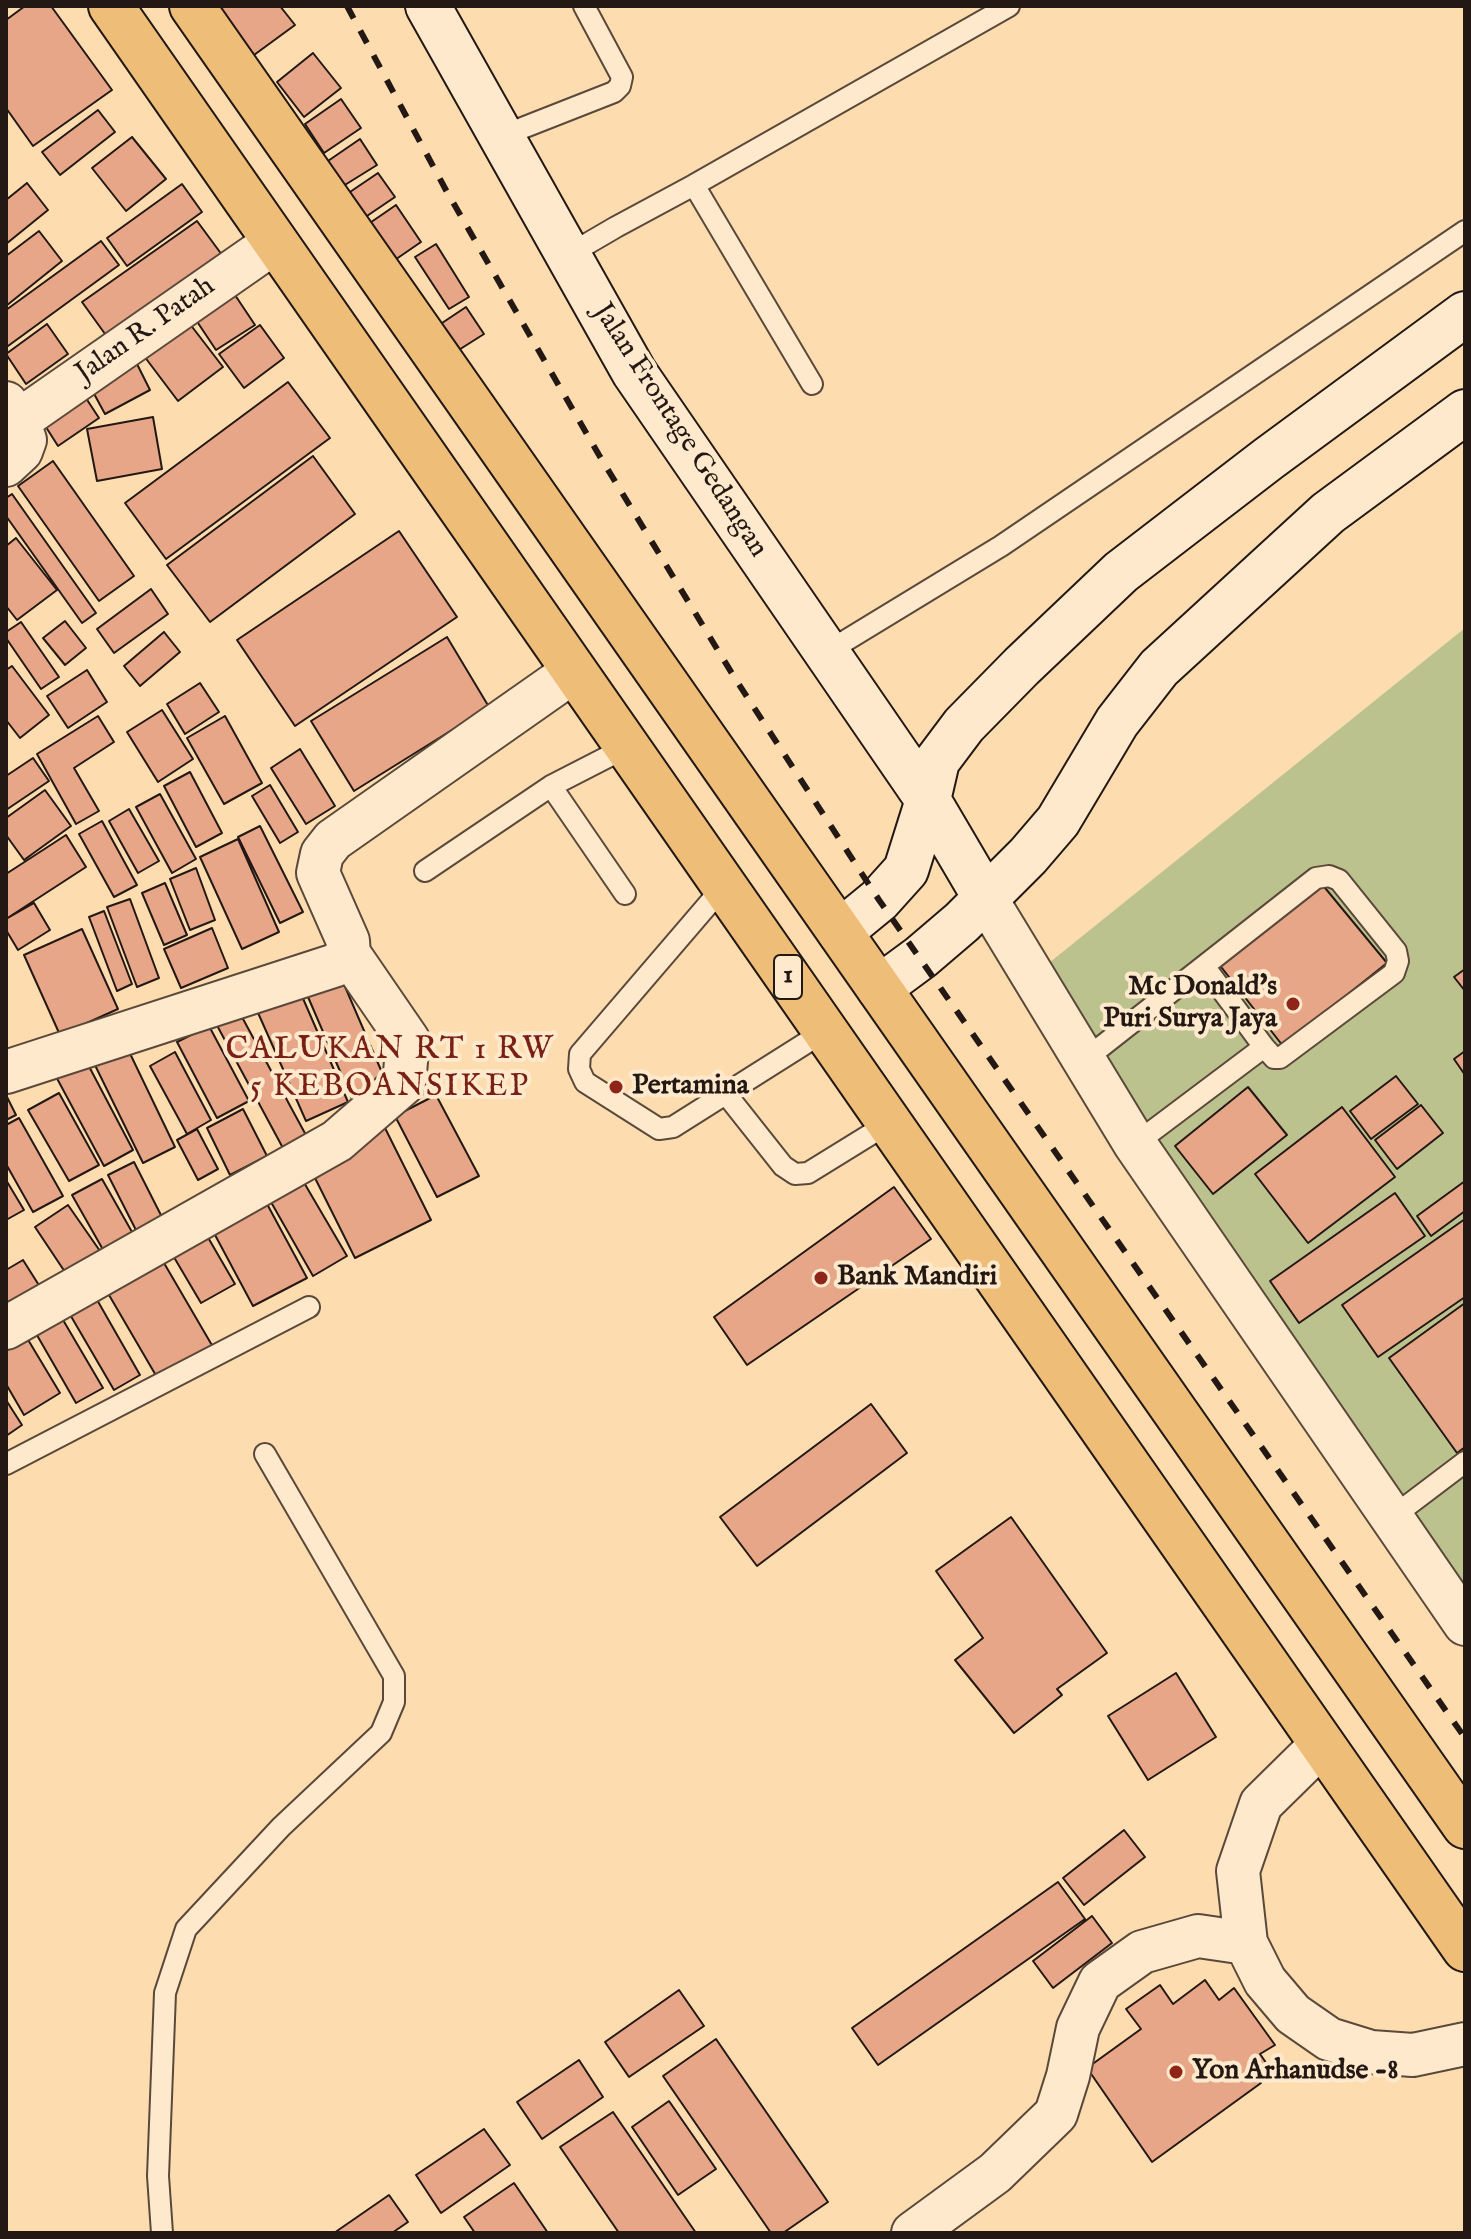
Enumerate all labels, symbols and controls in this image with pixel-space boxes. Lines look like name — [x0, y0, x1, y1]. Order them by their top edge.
street label: Jalan R. Patah — [70, 271, 222, 391]
street label: Jalan Frontage Gedangan — [584, 298, 774, 564]
road number: 1 — [774, 955, 802, 999]
place label: Mc Donald's Puri Surya Jaya — [1103, 971, 1277, 1037]
marker: Mc Donald's Puri Surya Jaya — [1284, 995, 1302, 1013]
district label: CALUKAN RT 1 RW 5 KEBOANSIKEP — [225, 1032, 555, 1107]
place label: Pertamina — [632, 1070, 749, 1104]
marker: Pertamina — [607, 1078, 625, 1096]
place label: Bank Mandiri — [837, 1261, 997, 1295]
marker: Bank Mandiri — [812, 1269, 830, 1287]
place label: Yon Arhanudse -8 — [1192, 2055, 1398, 2089]
marker: Yon Arhanudse -8 — [1167, 2063, 1185, 2081]

